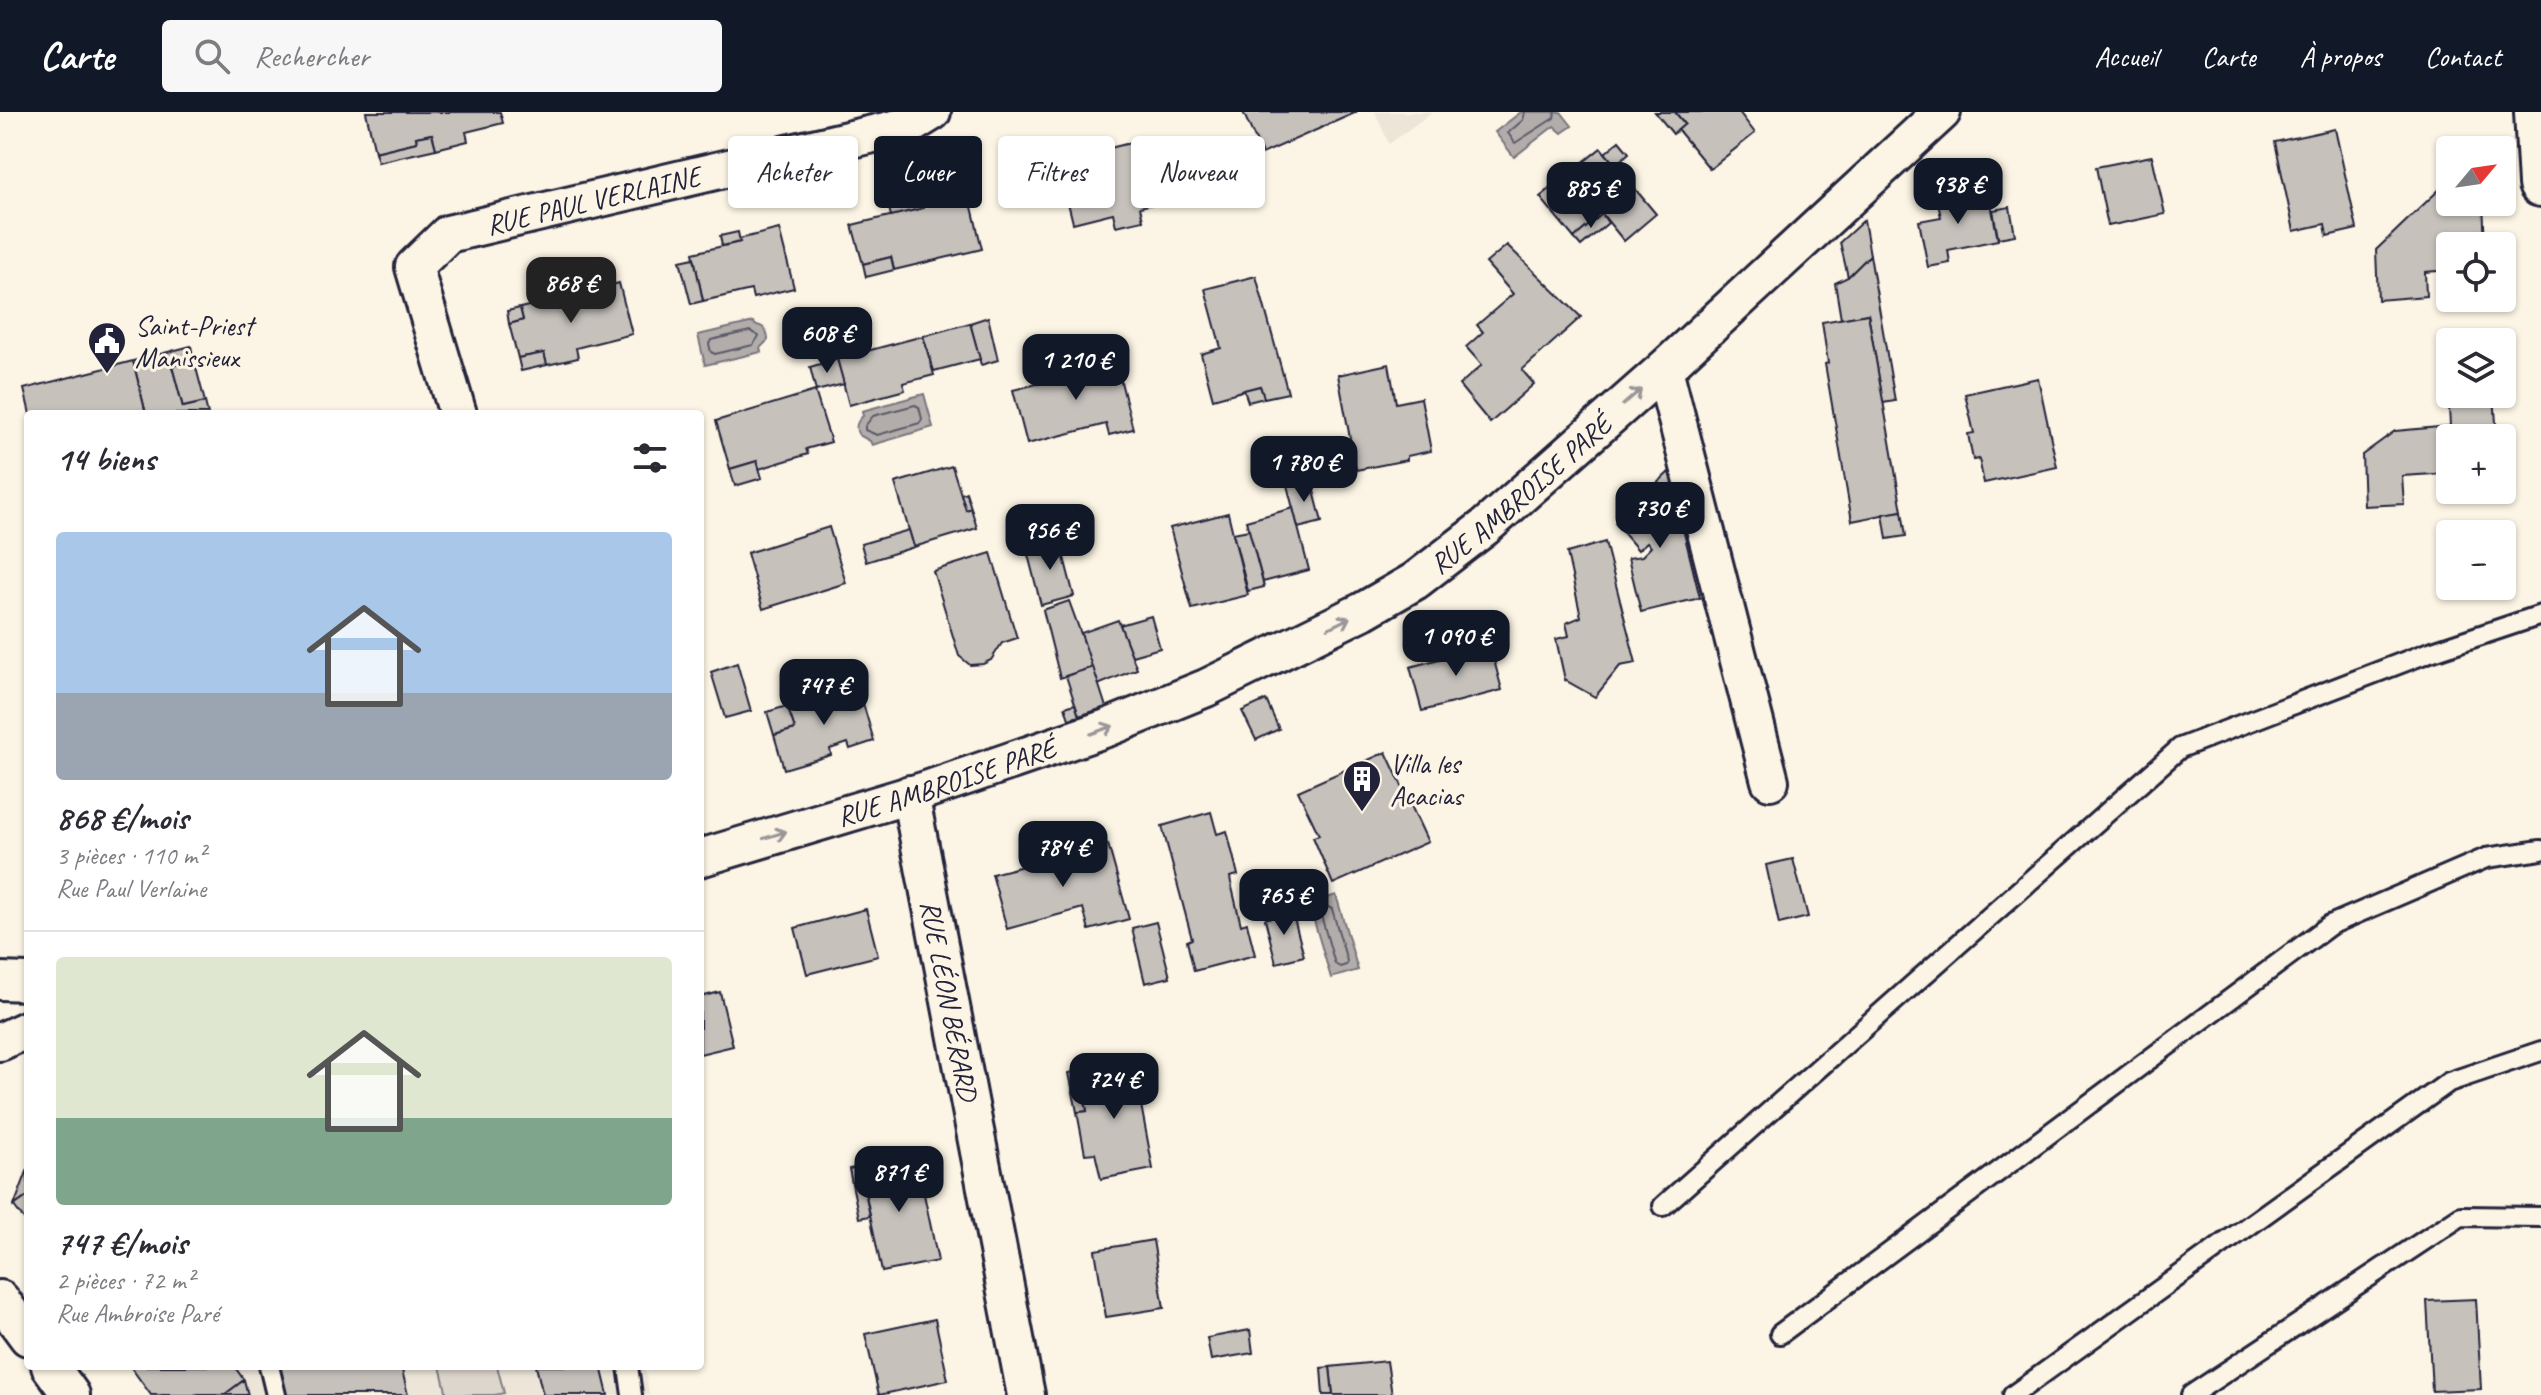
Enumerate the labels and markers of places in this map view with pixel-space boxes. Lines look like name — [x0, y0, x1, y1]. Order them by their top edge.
pin: 938 € — [1902, 158, 2014, 226]
pin: 885 € — [1535, 162, 1647, 230]
pin: 868 € — [515, 257, 627, 325]
pin: 608 € — [771, 307, 883, 375]
place label: Saint-Priest Manissieux — [135, 308, 257, 375]
public building icon: Saint-Priest Manissieux — [86, 320, 128, 375]
pin: 1 210 € — [1002, 334, 1150, 402]
pin: 1 780 € — [1230, 436, 1378, 504]
pin: 730 € — [1604, 482, 1716, 550]
pin: 956 € — [994, 504, 1106, 572]
pin: 1 090 € — [1382, 610, 1530, 678]
pin: 747 € — [768, 659, 880, 727]
place label: Villa les Acacias — [1390, 746, 1465, 813]
building icon: Villa les Acacias — [1341, 758, 1383, 813]
pin: 784 € — [1007, 821, 1119, 889]
pin: 765 € — [1228, 869, 1340, 937]
pin: 724 € — [1058, 1053, 1170, 1121]
pin: 871 € — [843, 1146, 955, 1214]

